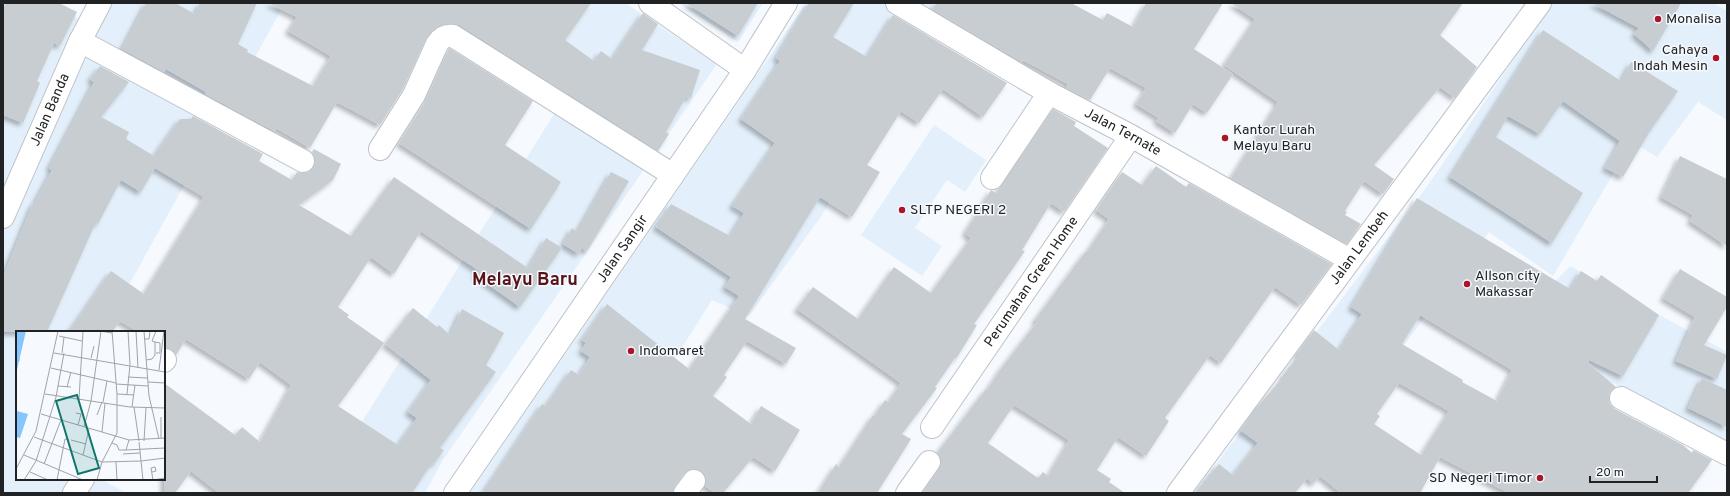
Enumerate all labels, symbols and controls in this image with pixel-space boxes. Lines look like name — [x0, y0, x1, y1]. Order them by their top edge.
place label: Monalisa — [1666, 11, 1721, 28]
marker: Monalisa — [1653, 14, 1663, 24]
place label: Cahaya Indah Mesin — [1633, 42, 1708, 75]
marker: Cahaya Indah Mesin — [1711, 53, 1721, 63]
street label: Jalan Banda — [27, 71, 73, 149]
street label: Jalan Ternate — [1081, 105, 1164, 160]
place label: Kantor Lurah Melayu Baru — [1233, 122, 1315, 155]
marker: Kantor Lurah Melayu Baru — [1220, 133, 1230, 143]
place label: SLTP NEGERI 2 — [910, 202, 1006, 219]
marker: SLTP NEGERI 2 — [897, 205, 907, 215]
street label: Jalan Lembeh — [1326, 207, 1392, 288]
street label: Jalan Sangir — [593, 211, 652, 286]
street label: Perumahan Green Home — [981, 213, 1082, 350]
place label: Allson city Makassar — [1475, 268, 1540, 301]
district label: Melayu Baru — [472, 269, 578, 292]
marker: Allson city Makassar — [1462, 279, 1472, 289]
inset map — [16, 331, 165, 480]
place label: Indomaret — [639, 343, 704, 360]
marker: Indomaret — [626, 346, 636, 356]
scale bar — [1590, 458, 1657, 484]
text: 20 m — [1596, 465, 1624, 481]
place label: SD Negeri Timor — [1429, 470, 1533, 487]
marker: SD Negeri Timor — [1535, 473, 1545, 483]

